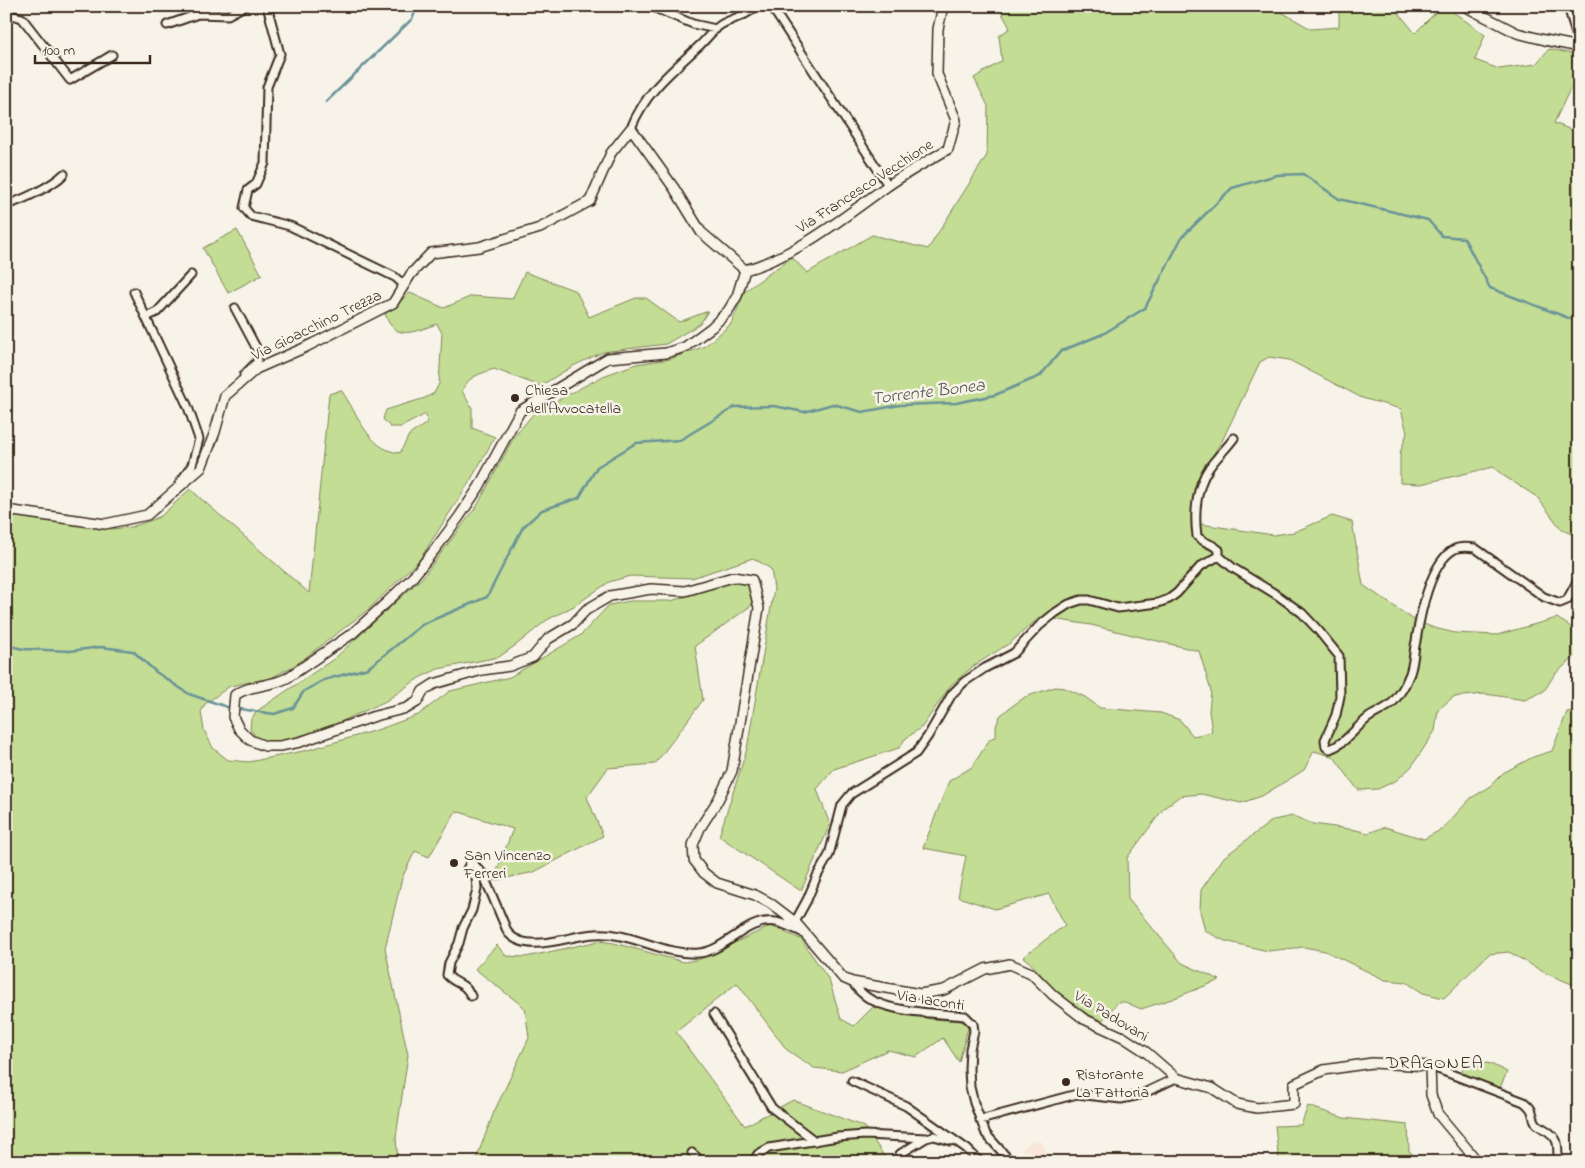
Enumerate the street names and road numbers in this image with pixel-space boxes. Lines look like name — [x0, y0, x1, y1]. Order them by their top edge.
street label: Via Francesco Vecchione — [791, 133, 939, 241]
street label: Via Gioacchino Trezza — [247, 284, 386, 368]
street label: Via Iaconti — [894, 984, 966, 1018]
street label: Via Padovani — [1068, 984, 1153, 1049]

